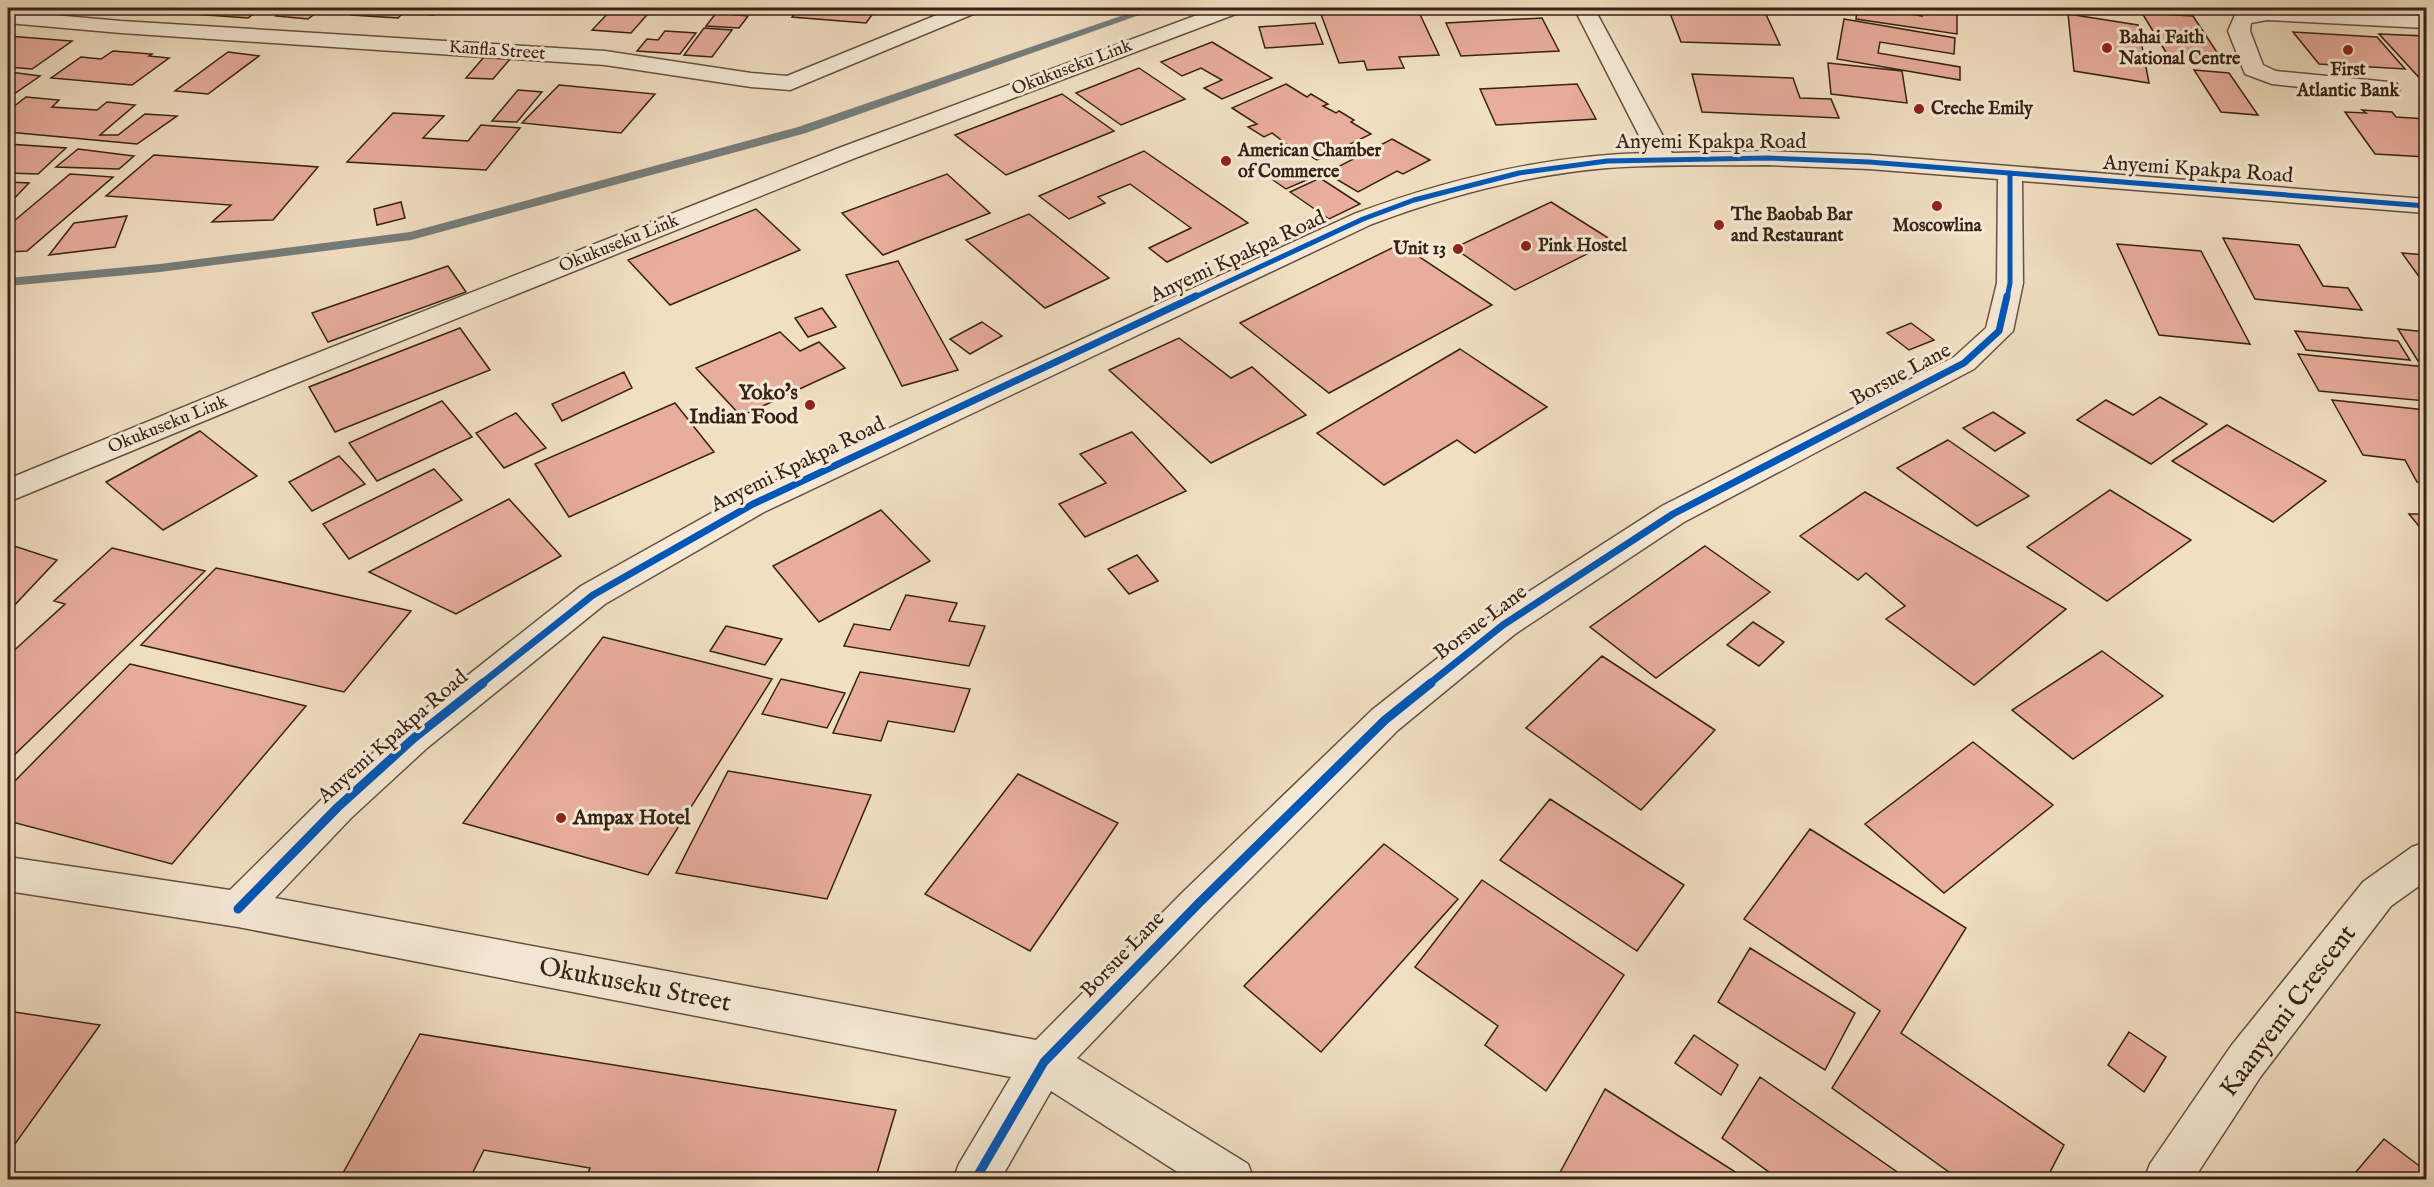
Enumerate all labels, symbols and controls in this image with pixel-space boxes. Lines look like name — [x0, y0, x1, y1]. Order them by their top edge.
place label: Bahai Faith National Centre — [2118, 27, 2241, 71]
street label: Okukuseku Link — [1009, 34, 1136, 102]
street label: Kanfla Street — [448, 36, 546, 66]
marker: Bahai Faith National Centre — [2100, 41, 2114, 55]
marker: First Atlantic Bank — [2341, 43, 2355, 57]
place label: First Atlantic Bank — [2296, 59, 2400, 103]
place label: Creche Emily — [1931, 98, 2034, 121]
marker: Creche Emily — [1912, 102, 1926, 116]
street label: Anyemi Kpakpa Road — [1615, 129, 1807, 156]
place label: American Chamber of Commerce — [1237, 140, 1382, 184]
street label: Anyemi Kpakpa Road — [2101, 150, 2295, 190]
marker: American Chamber of Commerce — [1219, 154, 1233, 168]
marker: Moscowlina — [1930, 199, 1944, 213]
street label: Anyemi Kpakpa Road — [1145, 204, 1331, 310]
place label: The Baobab Bar and Restaurant — [1730, 204, 1853, 248]
street label: Okukuseku Link — [556, 209, 683, 278]
place label: Moscowlina — [1893, 215, 1983, 238]
marker: The Baobab Bar and Restaurant — [1712, 218, 1726, 232]
place label: Pink Hostel — [1538, 235, 1628, 258]
place label: Unit 13 — [1392, 238, 1446, 261]
marker: Pink Hostel — [1519, 239, 1533, 253]
marker: Unit 13 — [1451, 242, 1465, 256]
street label: Borsue Lane — [1846, 337, 1956, 413]
place label: Yoko's Indian Food — [689, 380, 799, 431]
street label: Okukuseku Link — [105, 390, 232, 459]
marker: Yoko's Indian Food — [803, 398, 817, 412]
street label: Anyemi Kpakpa Road — [705, 411, 890, 519]
street label: Borsue Lane — [1429, 579, 1533, 667]
street label: Anyemi Kpakpa Road — [311, 664, 474, 810]
place label: Ampax Hotel — [572, 805, 692, 832]
marker: Ampax Hotel — [554, 811, 568, 825]
street label: Borsue Lane — [1075, 906, 1171, 1004]
street label: Kaanyemi Crescent — [2213, 918, 2363, 1104]
street label: Okukuseku Street — [536, 950, 734, 1020]

